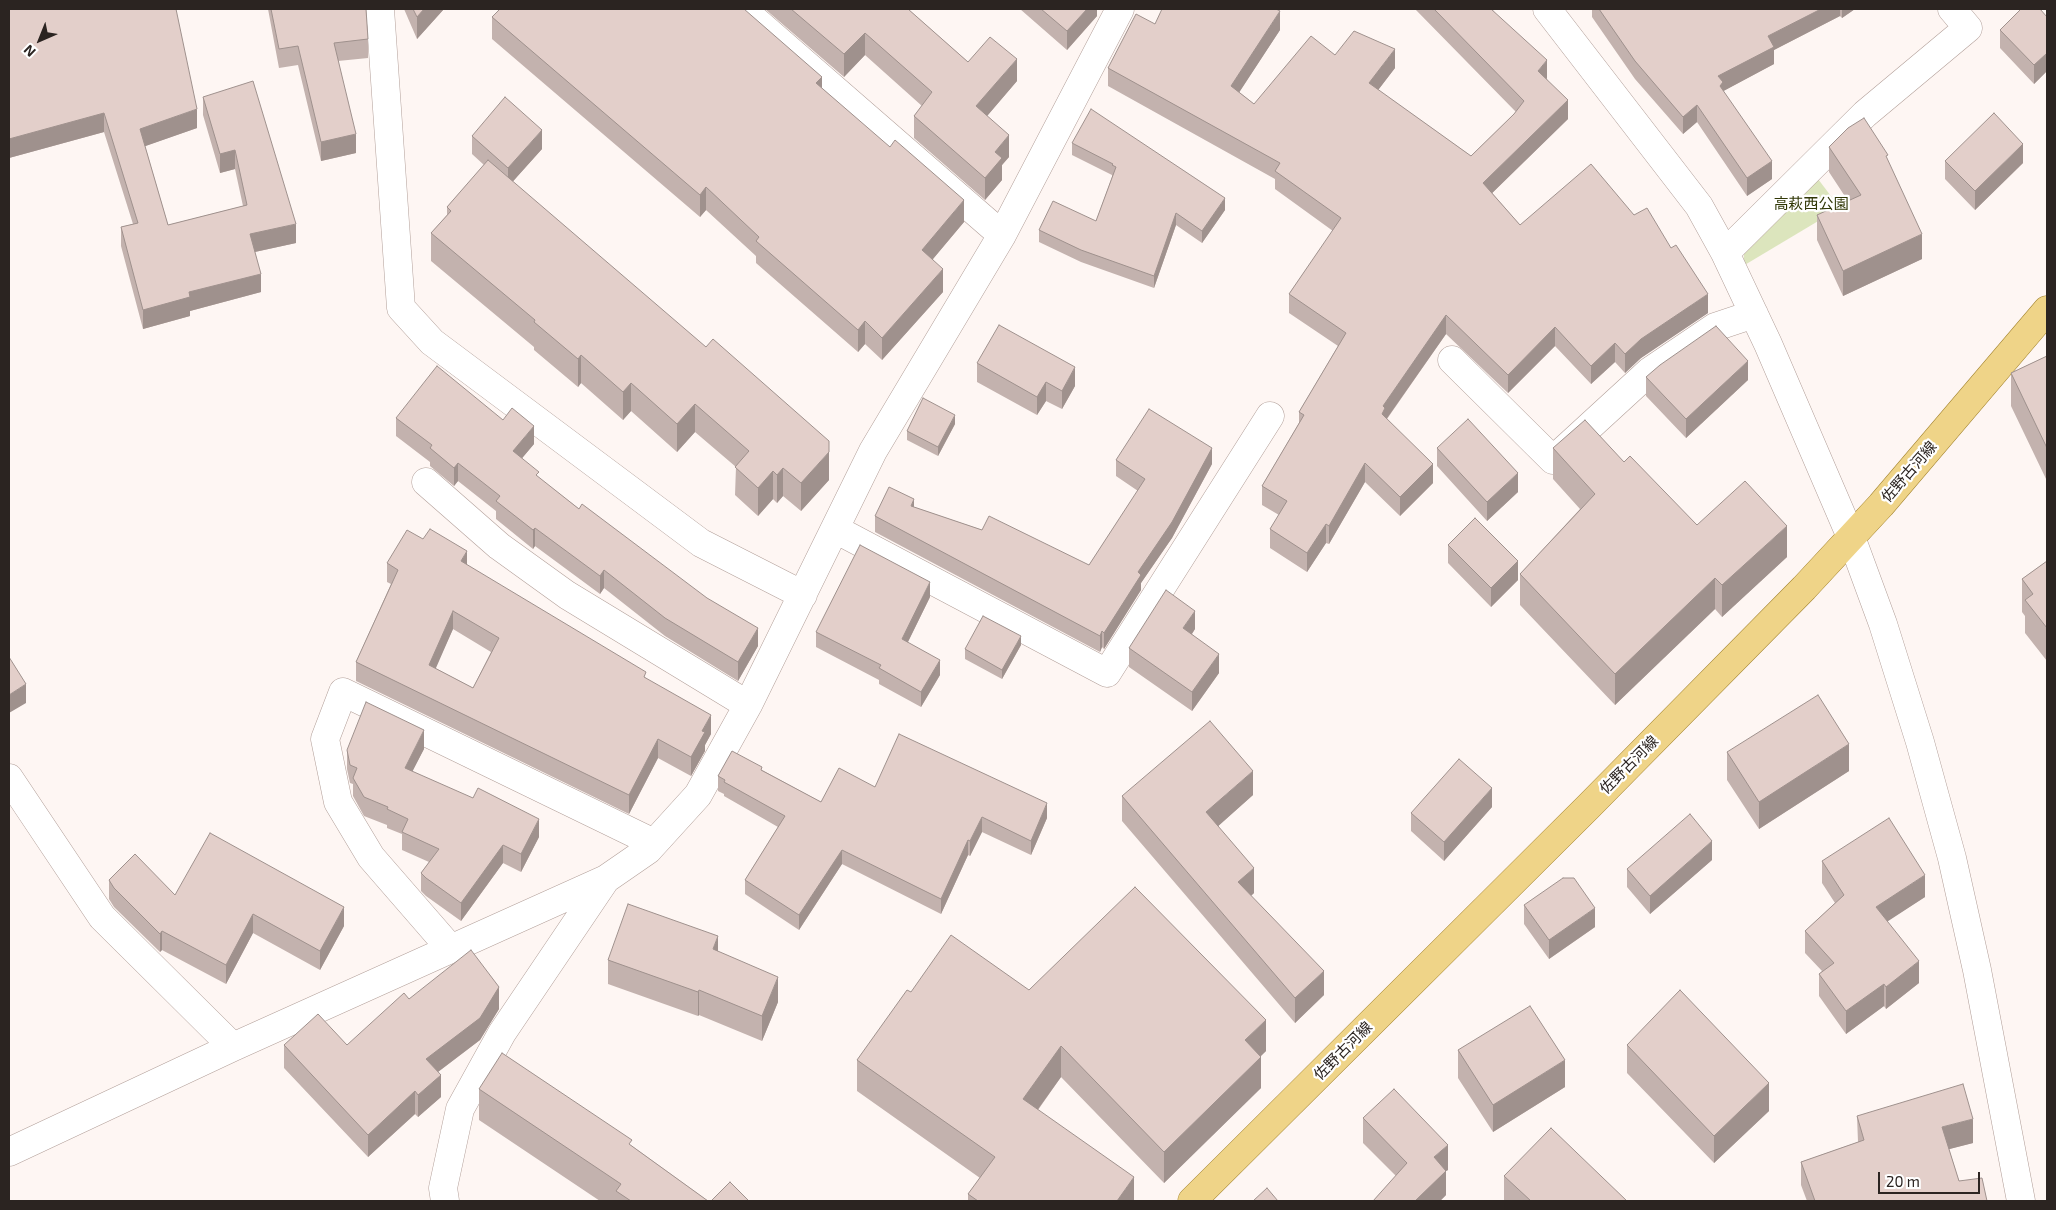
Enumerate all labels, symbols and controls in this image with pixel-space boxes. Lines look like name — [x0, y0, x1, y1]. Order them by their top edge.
north arrow — [15, 15, 65, 65]
text: N — [20, 42, 39, 61]
park label: 高萩西公園 — [1774, 195, 1848, 213]
street label: 佐野古河線 — [1878, 438, 1940, 506]
street label: 佐野古河線 — [1596, 732, 1662, 798]
street label: 佐野古河線 — [1310, 1018, 1376, 1084]
scale bar — [1881, 1162, 1984, 1194]
text: 20 m — [1886, 1172, 1920, 1190]

